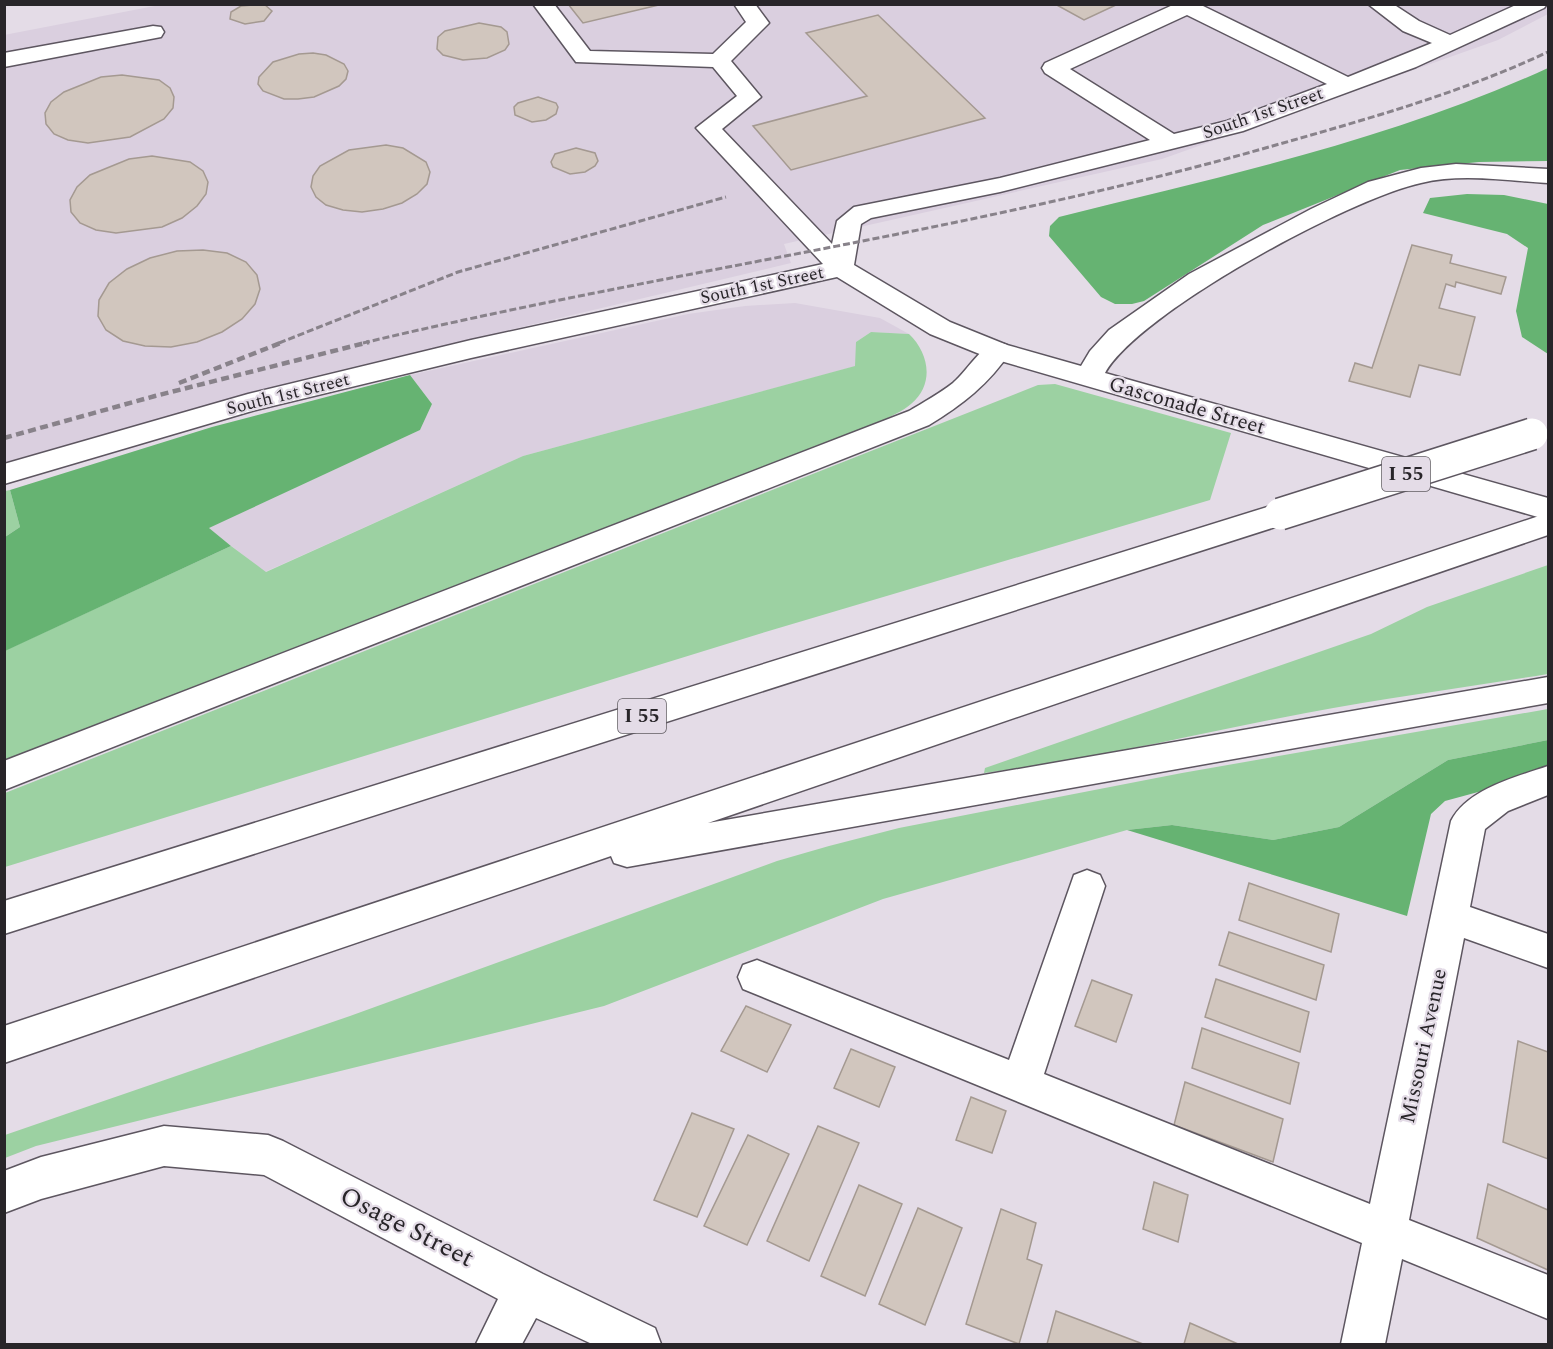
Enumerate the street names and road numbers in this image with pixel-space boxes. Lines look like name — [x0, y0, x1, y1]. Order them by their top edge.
street label: South 1st Street — [1199, 80, 1327, 146]
street label: South 1st Street — [698, 259, 826, 311]
street label: South 1st Street — [224, 366, 352, 422]
street label: Gasconade Street — [1105, 368, 1269, 444]
road number: I 55 — [1382, 457, 1430, 491]
road number: I 55 — [618, 699, 666, 733]
street label: Missouri Avenue — [1392, 966, 1456, 1126]
street label: Osage Street — [333, 1176, 481, 1278]

